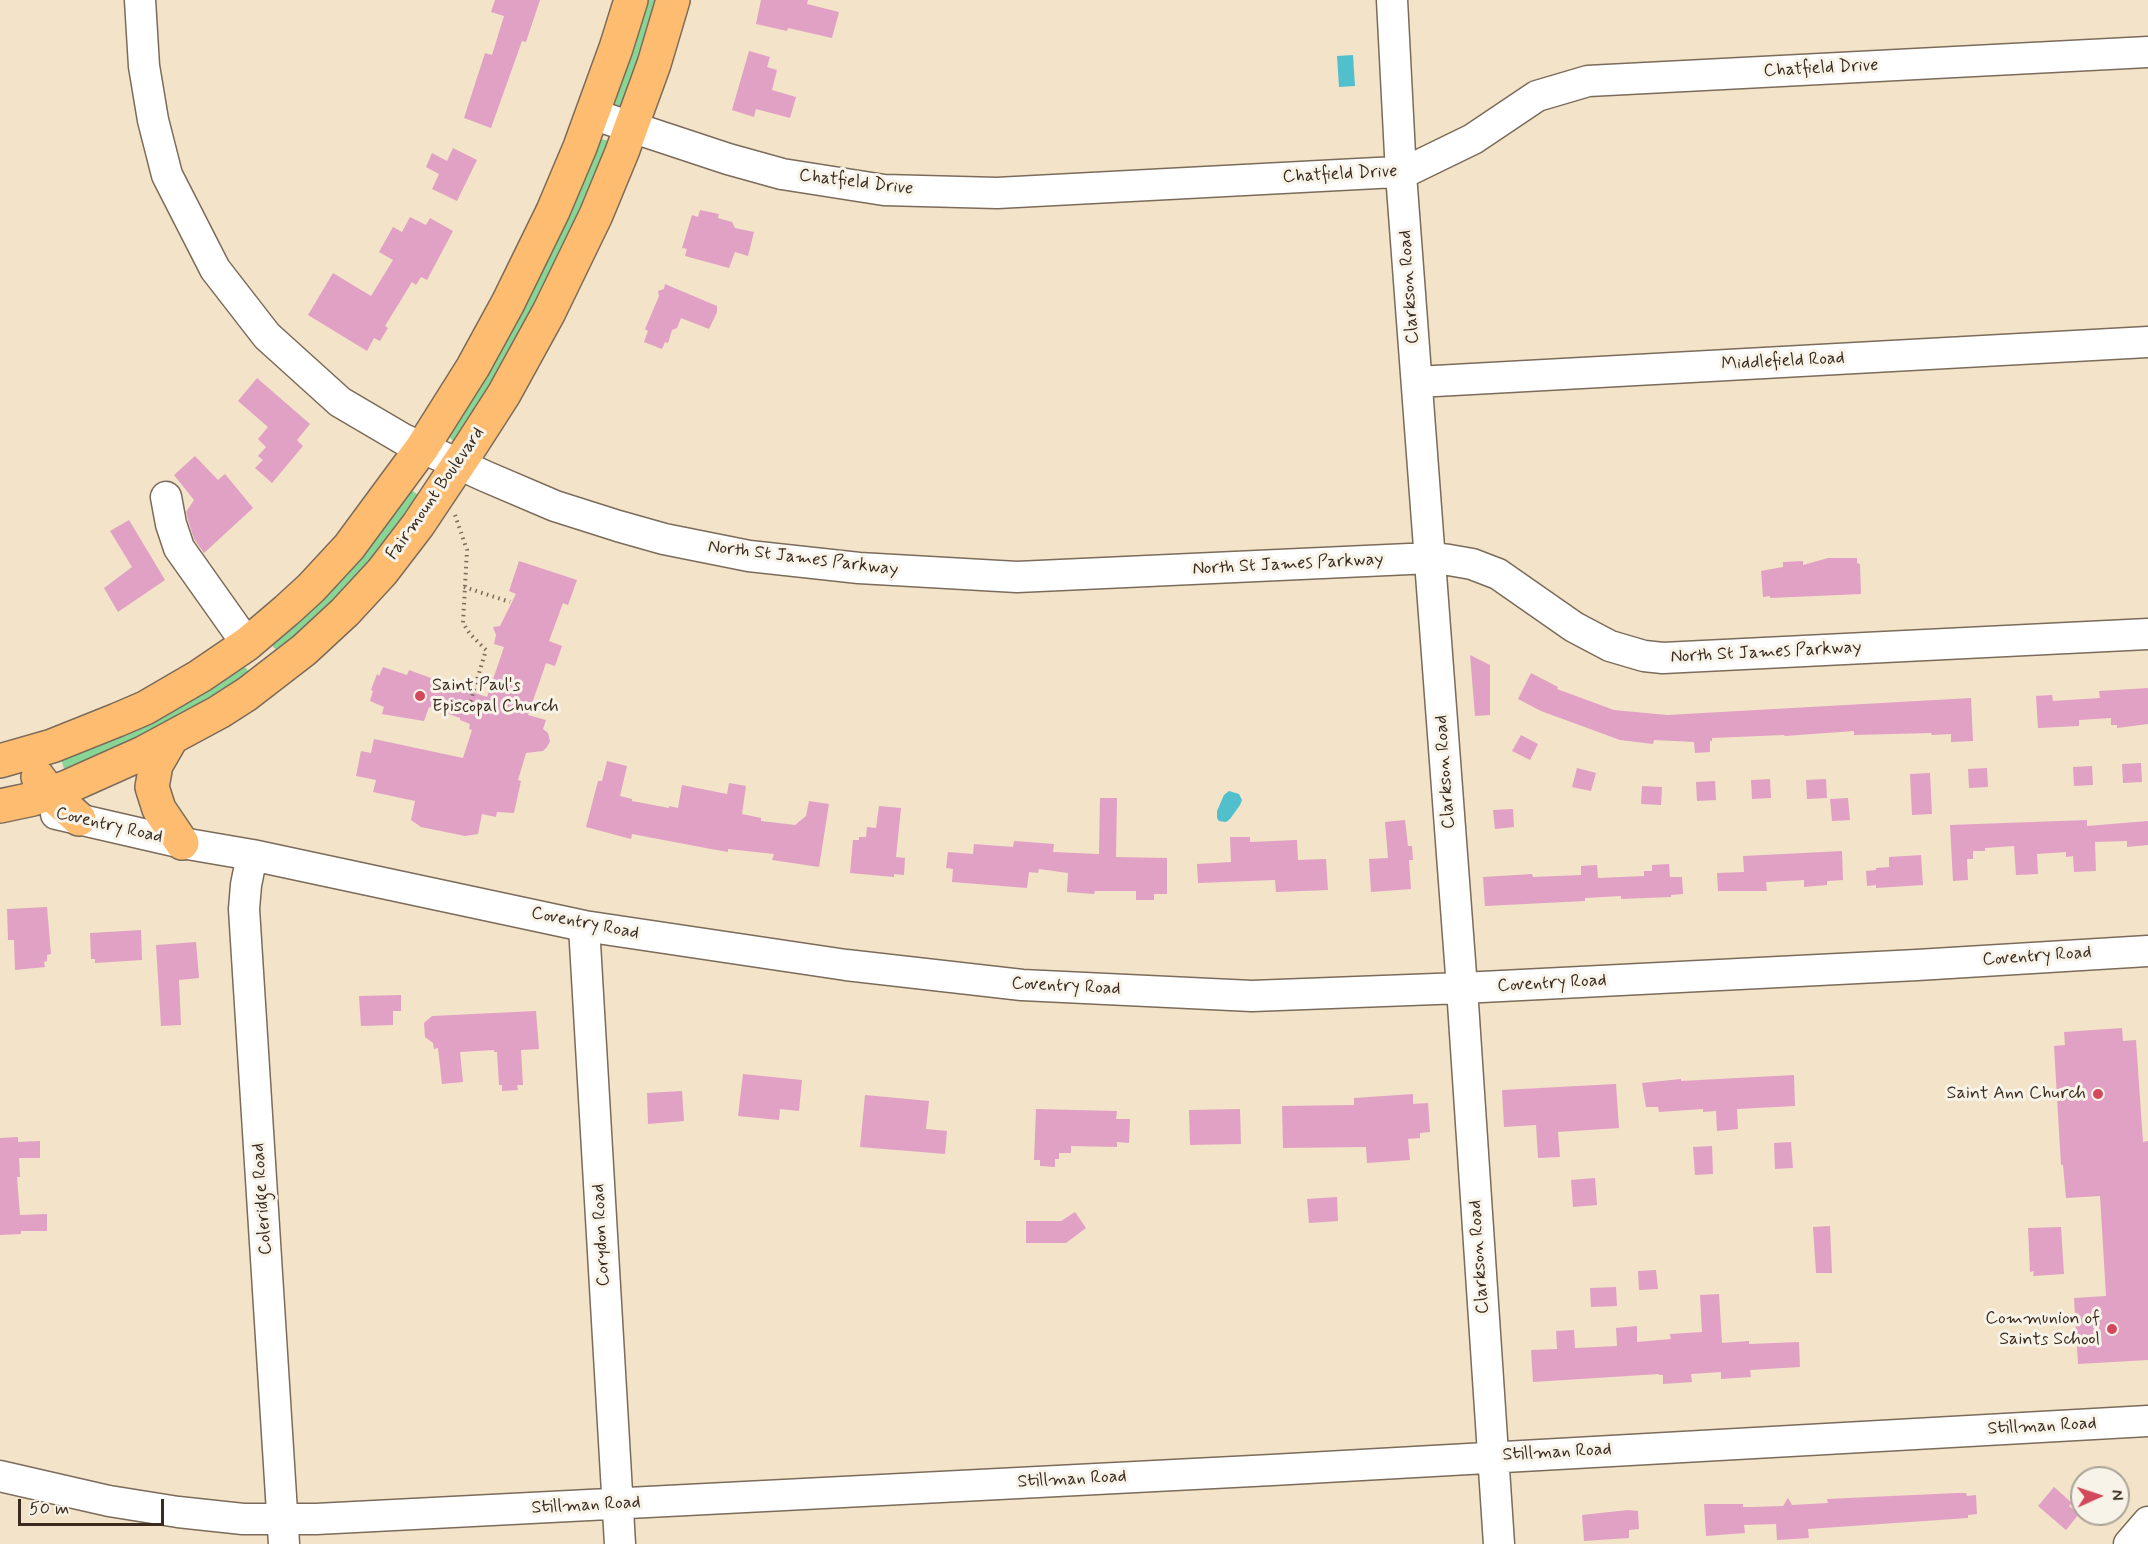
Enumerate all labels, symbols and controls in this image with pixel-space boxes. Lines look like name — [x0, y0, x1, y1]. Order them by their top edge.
street label: Chatfield Drive — [1763, 55, 1879, 83]
street label: Chatfield Drive — [1282, 161, 1398, 189]
street label: Chatfield Drive — [798, 165, 914, 201]
street label: Clarkson Road — [1395, 229, 1425, 345]
street label: Middlefield Road — [1721, 348, 1845, 376]
street label: Fairmount Boulevard — [382, 423, 490, 565]
street label: North St James Parkway — [707, 537, 899, 581]
street label: North St James Parkway — [1192, 549, 1384, 581]
street label: North St James Parkway — [1670, 637, 1862, 669]
place label: Saint Paul's Episcopal Church — [432, 675, 559, 718]
marker: Saint Paul's Episcopal Church — [413, 689, 427, 703]
street label: Clarkson Road — [1431, 714, 1461, 830]
street label: Coventry Road — [53, 803, 165, 849]
street label: Coventry Road — [529, 903, 641, 945]
street label: Coventry Road — [1982, 942, 2092, 972]
street label: Coventry Road — [1497, 970, 1607, 998]
street label: Coventry Road — [1011, 973, 1121, 1001]
place label: Saint Ann Church — [1947, 1083, 2086, 1105]
marker: Saint Ann Church — [2091, 1087, 2105, 1101]
street label: Coleridge Road — [248, 1142, 278, 1256]
street label: Corydon Road — [589, 1183, 615, 1287]
street label: Clarkson Road — [1465, 1199, 1495, 1315]
place label: Communion of Saints School — [1985, 1308, 2100, 1350]
marker: Communion of Saints School — [2105, 1322, 2119, 1336]
street label: Stillman Road — [1987, 1413, 2097, 1441]
street label: Stillman Road — [1502, 1439, 1612, 1467]
street label: Stillman Road — [1017, 1466, 1127, 1494]
north arrow — [2070, 1466, 2130, 1526]
scale bar — [21, 1487, 166, 1525]
text: N — [2106, 1489, 2127, 1501]
street label: Stillman Road — [531, 1492, 641, 1520]
text: 50 m — [29, 1497, 69, 1521]

